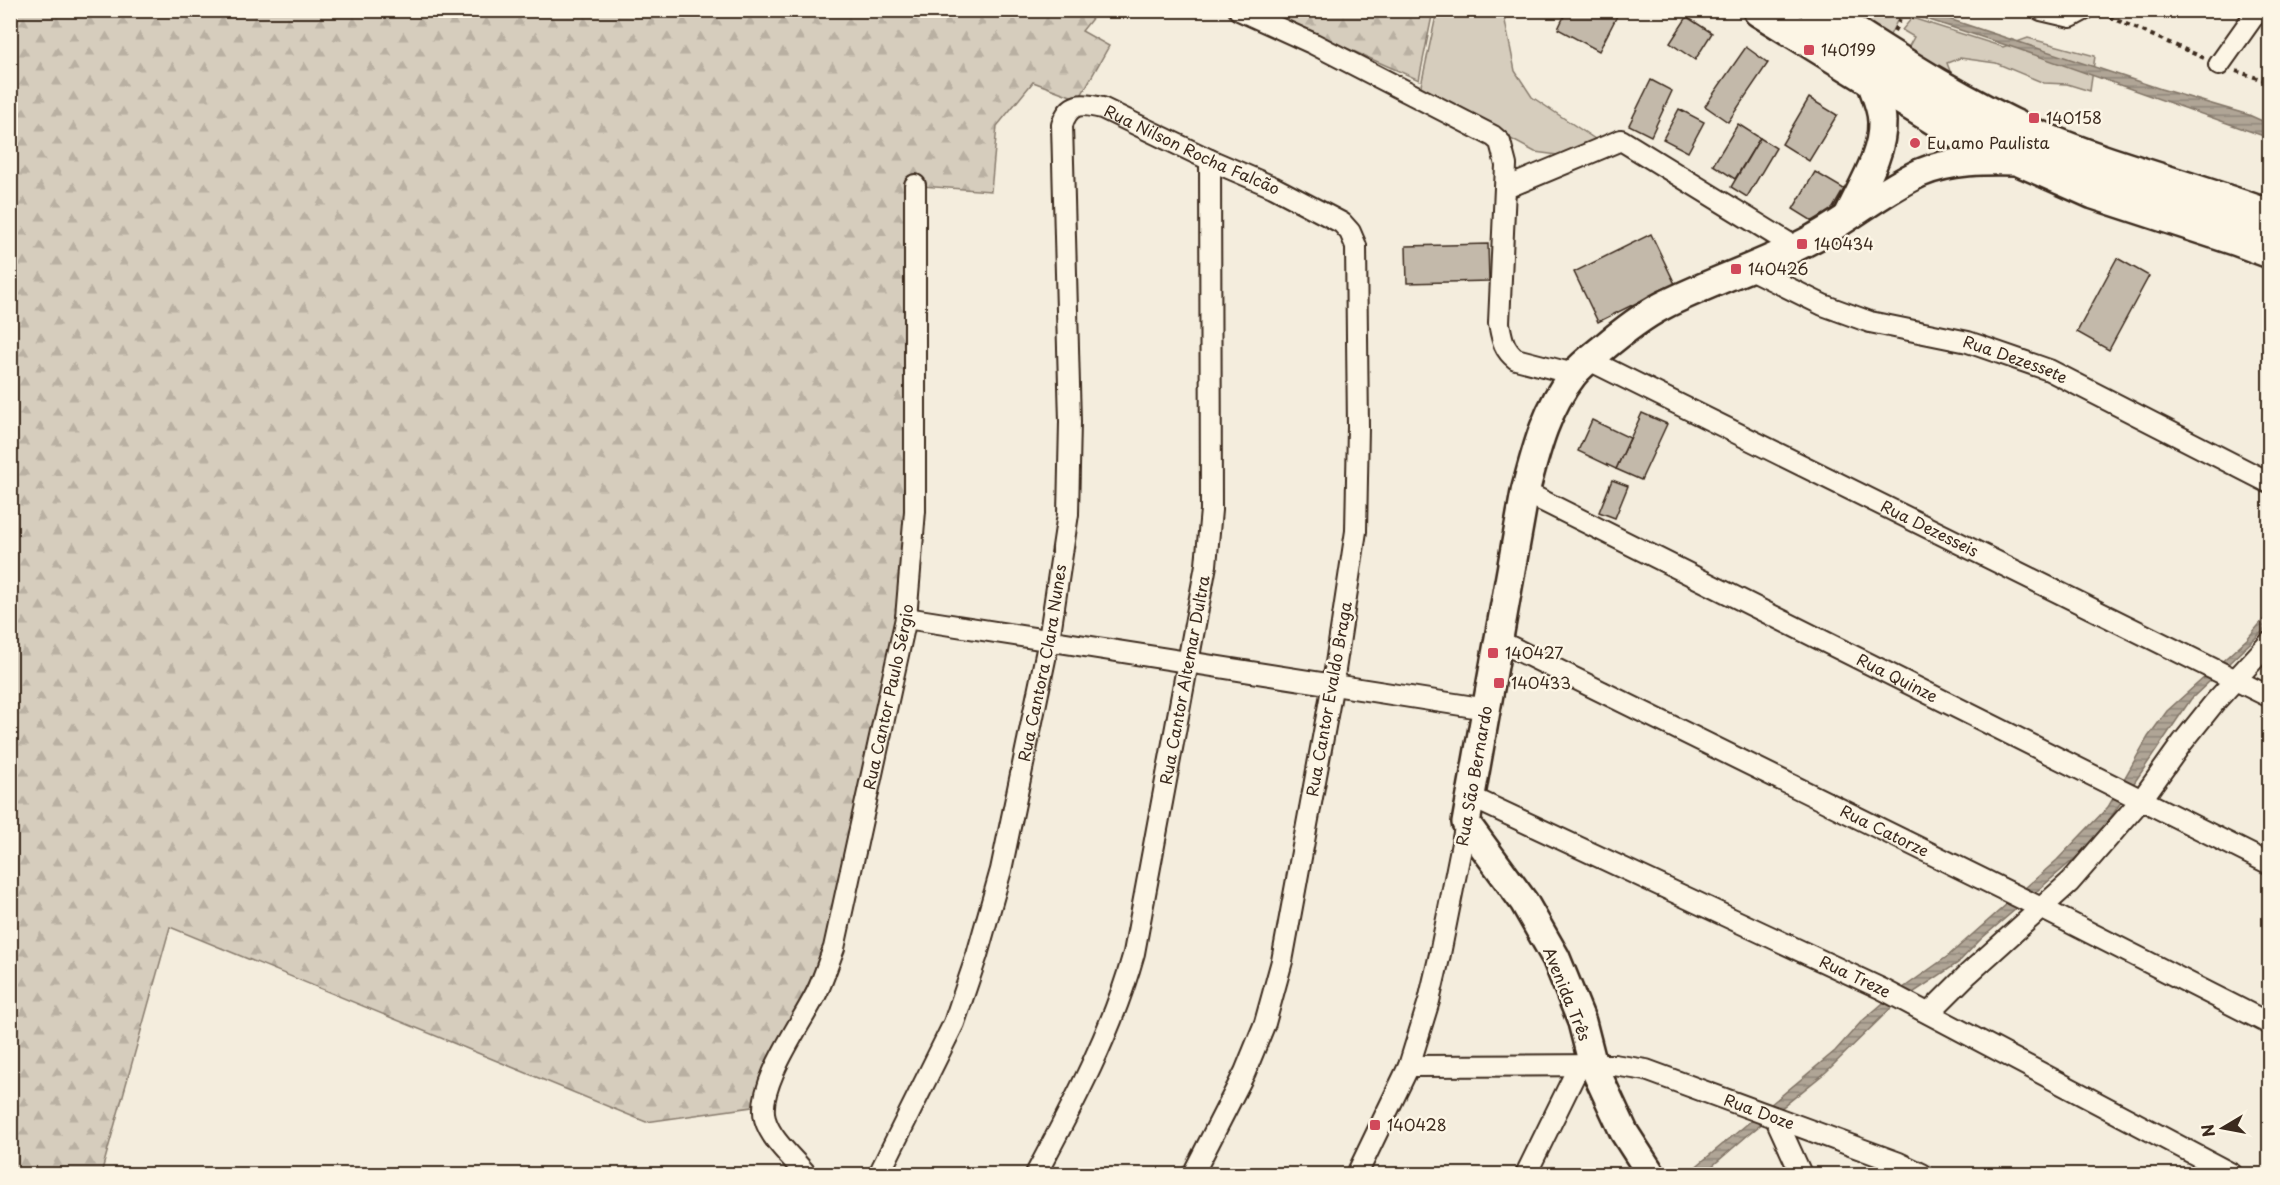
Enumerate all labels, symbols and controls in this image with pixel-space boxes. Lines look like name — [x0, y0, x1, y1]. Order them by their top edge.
place label: 140199 — [1821, 37, 1876, 61]
marker: 140199 — [1802, 43, 1816, 57]
street label: Rua Nilson Rocha Falcão — [1101, 98, 1285, 200]
place label: 140158 — [2046, 105, 2102, 129]
marker: 140158 — [2027, 111, 2041, 125]
place label: Eu amo Paulista — [1927, 130, 2050, 154]
marker: Eu amo Paulista — [1908, 136, 1922, 150]
place label: 140434 — [1814, 231, 1874, 255]
marker: 140434 — [1795, 237, 1809, 251]
place label: 140426 — [1748, 256, 1808, 280]
marker: 140426 — [1729, 262, 1743, 276]
street label: Rua Dezessete — [1960, 328, 2073, 389]
street label: Rua Dezesseis — [1877, 493, 1983, 562]
street label: Rua Cantora Clara Nunes — [1011, 562, 1071, 764]
street label: Rua Cantor Altemar Dultra — [1153, 572, 1215, 786]
street label: Rua Cantor Evaldo Braga — [1299, 599, 1357, 798]
street label: Rua Cantor Paulo Sérgio — [856, 603, 918, 792]
place label: 140427 — [1505, 640, 1563, 664]
marker: 140427 — [1486, 646, 1500, 660]
street label: Rua Quinze — [1853, 647, 1943, 707]
place label: 140433 — [1511, 670, 1571, 694]
marker: 140433 — [1492, 676, 1506, 690]
street label: Rua São Bernardo — [1449, 704, 1497, 848]
street label: Rua Catorze — [1836, 798, 1933, 862]
street label: Avenida Três — [1538, 943, 1598, 1044]
street label: Rua Treze — [1816, 949, 1896, 1003]
street label: Rua Doze — [1721, 1087, 1798, 1135]
north arrow — [2193, 1098, 2253, 1158]
place label: 140428 — [1387, 1112, 1447, 1136]
marker: 140428 — [1368, 1118, 1382, 1132]
text: N — [2194, 1122, 2220, 1139]

